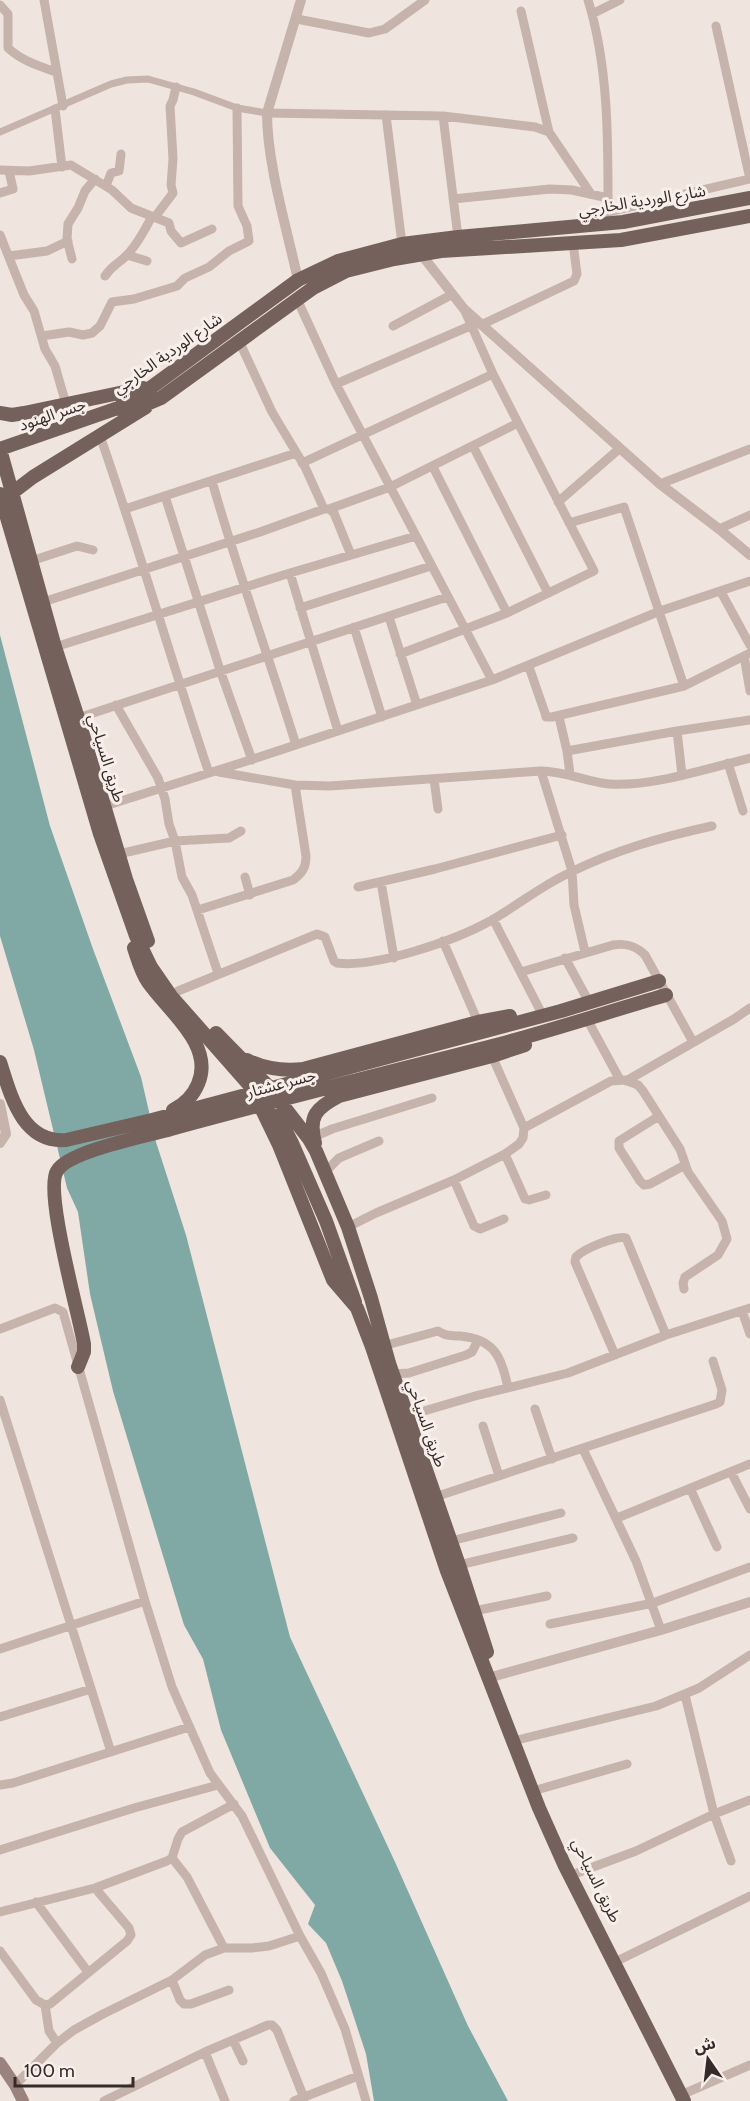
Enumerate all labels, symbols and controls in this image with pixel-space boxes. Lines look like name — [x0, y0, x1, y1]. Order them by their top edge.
street label: شارع الوردية الخارجي — [577, 181, 708, 223]
street label: شارع الوردية الخارجي — [109, 309, 227, 401]
street label: جسر الهنود — [16, 394, 88, 435]
street label: طريق السياحي — [81, 712, 129, 806]
street label: جسر عشتار — [243, 1065, 318, 1102]
street label: طريق السياحي — [400, 1377, 450, 1470]
street label: طريق السياحي — [566, 1835, 625, 1927]
north arrow — [678, 2029, 738, 2089]
text: ش — [692, 2033, 718, 2057]
scale bar — [15, 2050, 134, 2088]
text: 100 m — [24, 2060, 75, 2082]

